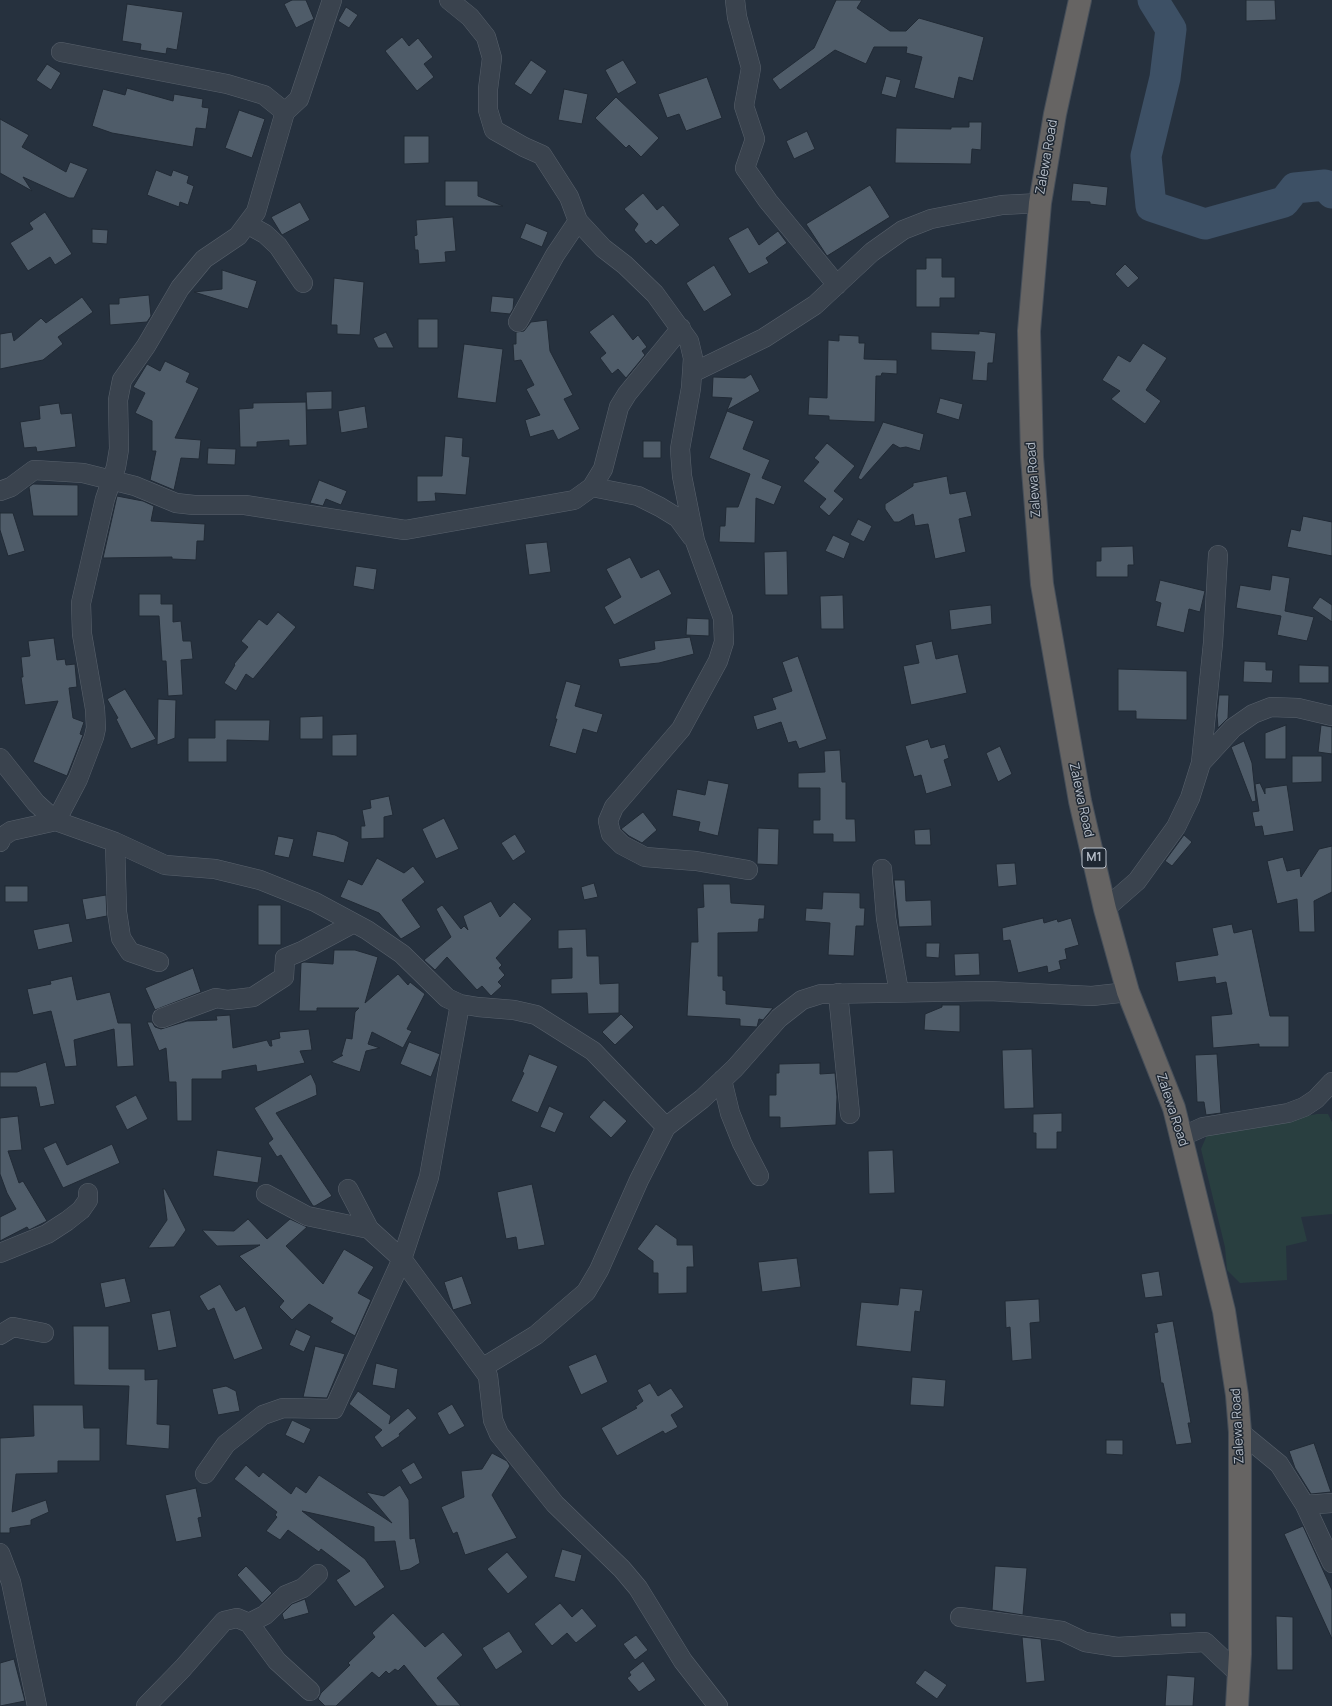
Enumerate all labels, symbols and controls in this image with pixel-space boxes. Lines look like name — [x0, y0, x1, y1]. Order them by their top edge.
street label: Zalewa Road — [1033, 118, 1061, 196]
street label: Zalewa Road — [1024, 442, 1044, 518]
street label: Zalewa Road — [1065, 761, 1097, 839]
road number: M1 — [1082, 848, 1106, 868]
street label: Zalewa Road — [1153, 1072, 1191, 1148]
street label: Zalewa Road — [1228, 1388, 1248, 1464]

